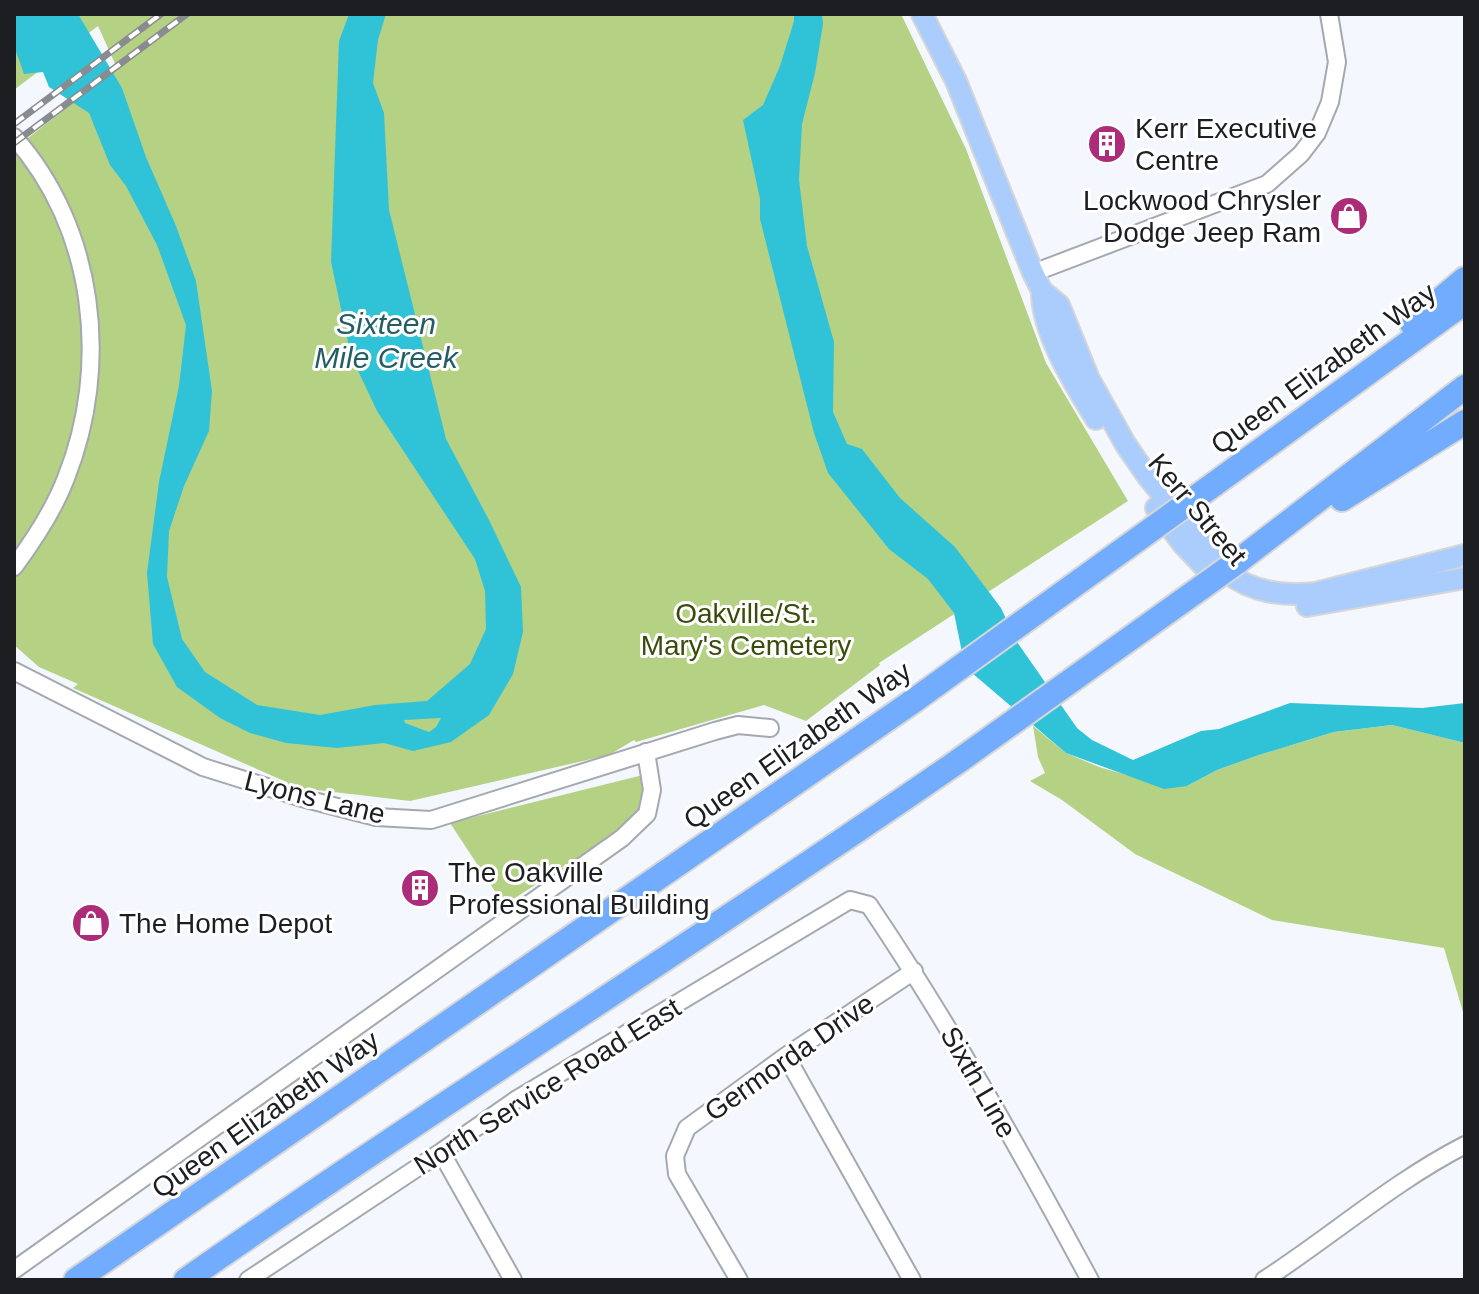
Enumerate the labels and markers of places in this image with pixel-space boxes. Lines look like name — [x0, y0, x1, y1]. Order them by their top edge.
place label: Kerr Executive Centre — [1135, 113, 1317, 176]
building icon: Kerr Executive Centre — [1086, 123, 1128, 165]
place label: Lockwood Chrysler Dodge Jeep Ram — [1083, 185, 1321, 248]
shop icon: Lockwood Chrysler Dodge Jeep Ram — [1328, 195, 1370, 237]
place label: The Oakville Professional Building — [448, 857, 710, 920]
building icon: The Oakville Professional Building — [399, 867, 441, 909]
shop icon: The Home Depot — [70, 902, 112, 944]
place label: The Home Depot — [119, 908, 332, 939]

